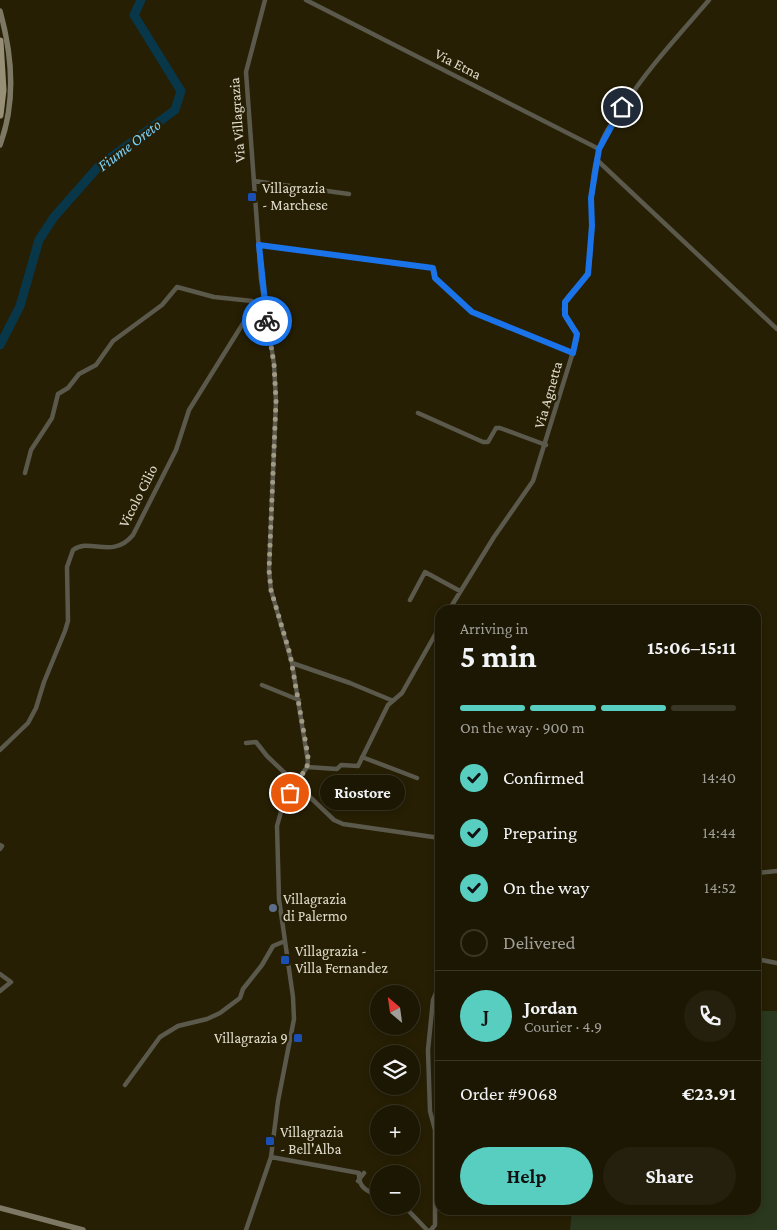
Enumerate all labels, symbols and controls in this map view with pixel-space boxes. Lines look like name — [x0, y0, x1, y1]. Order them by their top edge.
street label: Via Etna — [432, 46, 484, 83]
street label: Via Villagrazia — [226, 77, 249, 163]
pin — [601, 86, 643, 128]
icon: home — [608, 93, 636, 121]
water label: Fiume Oreto — [94, 116, 164, 174]
place label: Villagrazia - Marchese — [262, 180, 328, 213]
marker: Villagrazia - Marchese — [246, 191, 258, 203]
courier — [242, 296, 292, 346]
icon: bike — [253, 307, 281, 335]
street label: Via Agnetta — [531, 360, 566, 431]
street label: Vicolo Cilio — [115, 462, 161, 530]
text: Arriving in — [460, 620, 528, 637]
text: 15:06–15:11 — [647, 637, 736, 658]
text: 5 min — [460, 638, 537, 674]
text: On the way · 900 m — [460, 719, 585, 736]
icon: check — [460, 764, 488, 792]
text: Confirmed — [503, 767, 584, 788]
text: 14:40 — [702, 769, 736, 786]
pin — [269, 772, 311, 814]
callout: Riostore — [320, 776, 405, 810]
icon: bag — [276, 779, 304, 807]
text: Riostore — [334, 784, 391, 801]
icon: check — [460, 819, 488, 847]
text: Preparing — [503, 822, 577, 843]
text: 14:44 — [703, 824, 736, 841]
icon: check — [460, 874, 488, 902]
text: On the way — [503, 877, 589, 898]
text: 14:52 — [704, 879, 736, 896]
place label: Villagrazia di Palermo — [283, 891, 347, 924]
marker: Villagrazia di Palermo — [267, 902, 279, 914]
text: Delivered — [503, 932, 576, 953]
place label: Villagrazia - Villa Fernandez — [295, 943, 388, 976]
marker: Villagrazia - Villa Fernandez — [279, 954, 291, 966]
north arrow — [370, 985, 420, 1035]
map controls — [370, 985, 420, 1215]
button: phone — [684, 990, 736, 1042]
text: Jordan — [524, 997, 578, 1018]
text: J — [483, 1005, 489, 1026]
text: Courier · 4.9 — [524, 1018, 602, 1035]
place label: Villagrazia 9 — [214, 1030, 288, 1047]
marker: Villagrazia 9 — [292, 1032, 304, 1044]
button: layers — [370, 1045, 420, 1095]
text: Order #9068 — [460, 1083, 558, 1104]
text: €23.91 — [682, 1083, 736, 1104]
button: + — [370, 1105, 420, 1155]
place label: Villagrazia - Bell'Alba — [280, 1124, 344, 1157]
marker: Villagrazia - Bell'Alba — [264, 1135, 276, 1147]
button: Help — [460, 1147, 593, 1205]
button: Share — [603, 1147, 736, 1205]
button: − — [370, 1165, 420, 1215]

